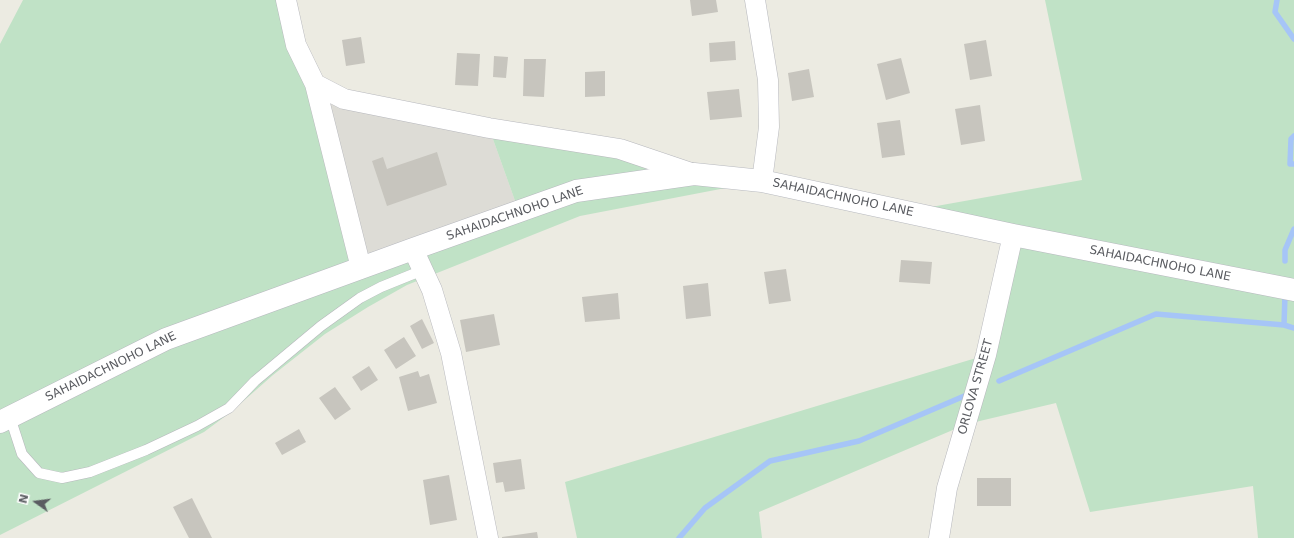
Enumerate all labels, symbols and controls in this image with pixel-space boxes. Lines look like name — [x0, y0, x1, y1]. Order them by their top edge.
street label: SAHAIDACHNOHO LANE — [771, 176, 915, 220]
street label: SAHAIDACHNOHO LANE — [445, 184, 585, 244]
street label: SAHAIDACHNOHO LANE — [1088, 243, 1232, 285]
street label: SAHAIDACHNOHO LANE — [43, 329, 179, 405]
street label: ORLOVA STREET — [956, 338, 996, 436]
north arrow — [16, 482, 56, 522]
text: N — [16, 493, 31, 505]

